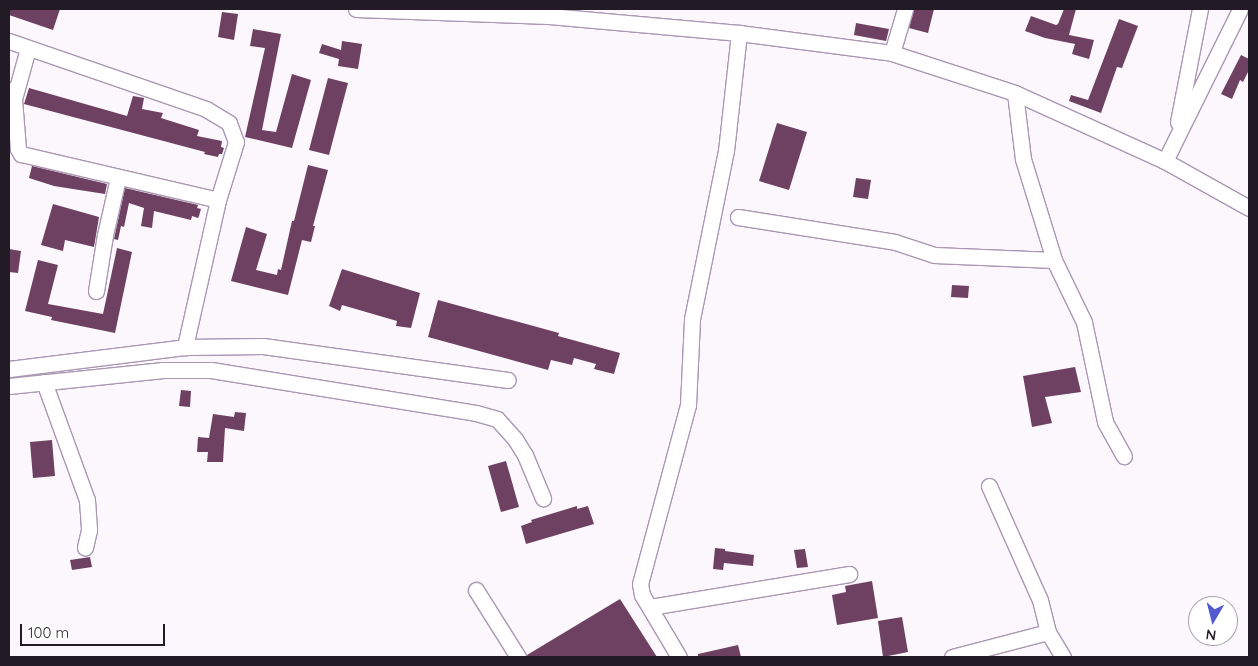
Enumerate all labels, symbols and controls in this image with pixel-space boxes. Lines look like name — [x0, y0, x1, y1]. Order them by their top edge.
north arrow — [1188, 596, 1238, 646]
scale bar — [22, 614, 168, 646]
text: 100 m — [28, 623, 69, 642]
text: N — [1205, 625, 1217, 644]

